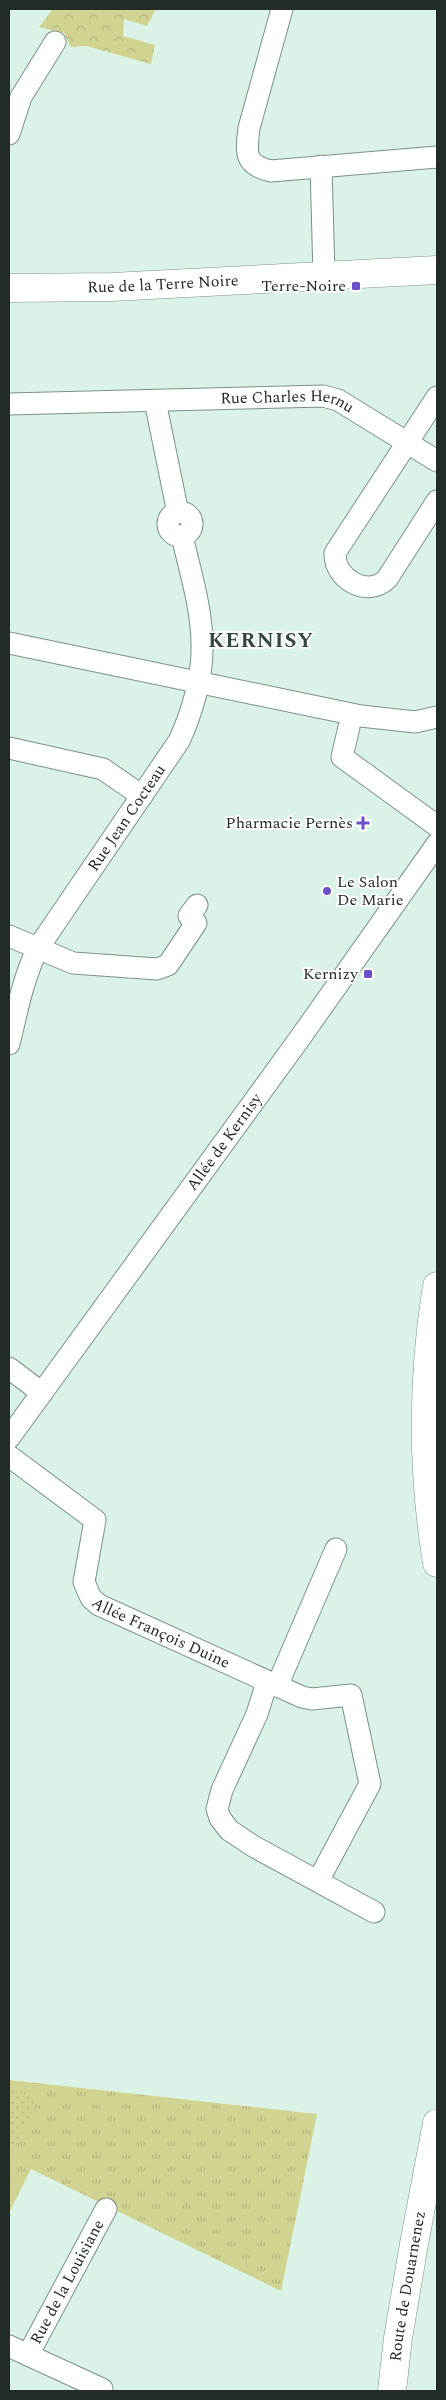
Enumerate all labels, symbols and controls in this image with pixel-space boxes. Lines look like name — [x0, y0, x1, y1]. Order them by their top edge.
street label: Rue de la Terre Noire — [87, 268, 239, 299]
place label: Terre-Noire — [261, 274, 346, 298]
marker: Terre-Noire — [350, 280, 362, 292]
street label: Rue Charles Hernu — [220, 384, 359, 419]
district label: KERNISY — [208, 625, 314, 657]
street label: Rue Jean Cocteau — [82, 760, 172, 876]
place label: Pharmacie Pernès — [226, 811, 353, 835]
marker: Pharmacie Pernès — [357, 817, 369, 829]
place label: Le Salon De Marie — [337, 870, 403, 912]
marker: Le Salon De Marie — [321, 885, 333, 897]
place label: Kernizy — [303, 962, 359, 986]
marker: Kernizy — [362, 968, 374, 980]
street label: Allée de Kernisy — [181, 1087, 269, 1196]
street label: Allée François Duine — [86, 1591, 234, 1675]
street label: Route de Douarnenez — [383, 2209, 432, 2363]
street label: Rue de la Louisiane — [24, 2215, 110, 2348]

